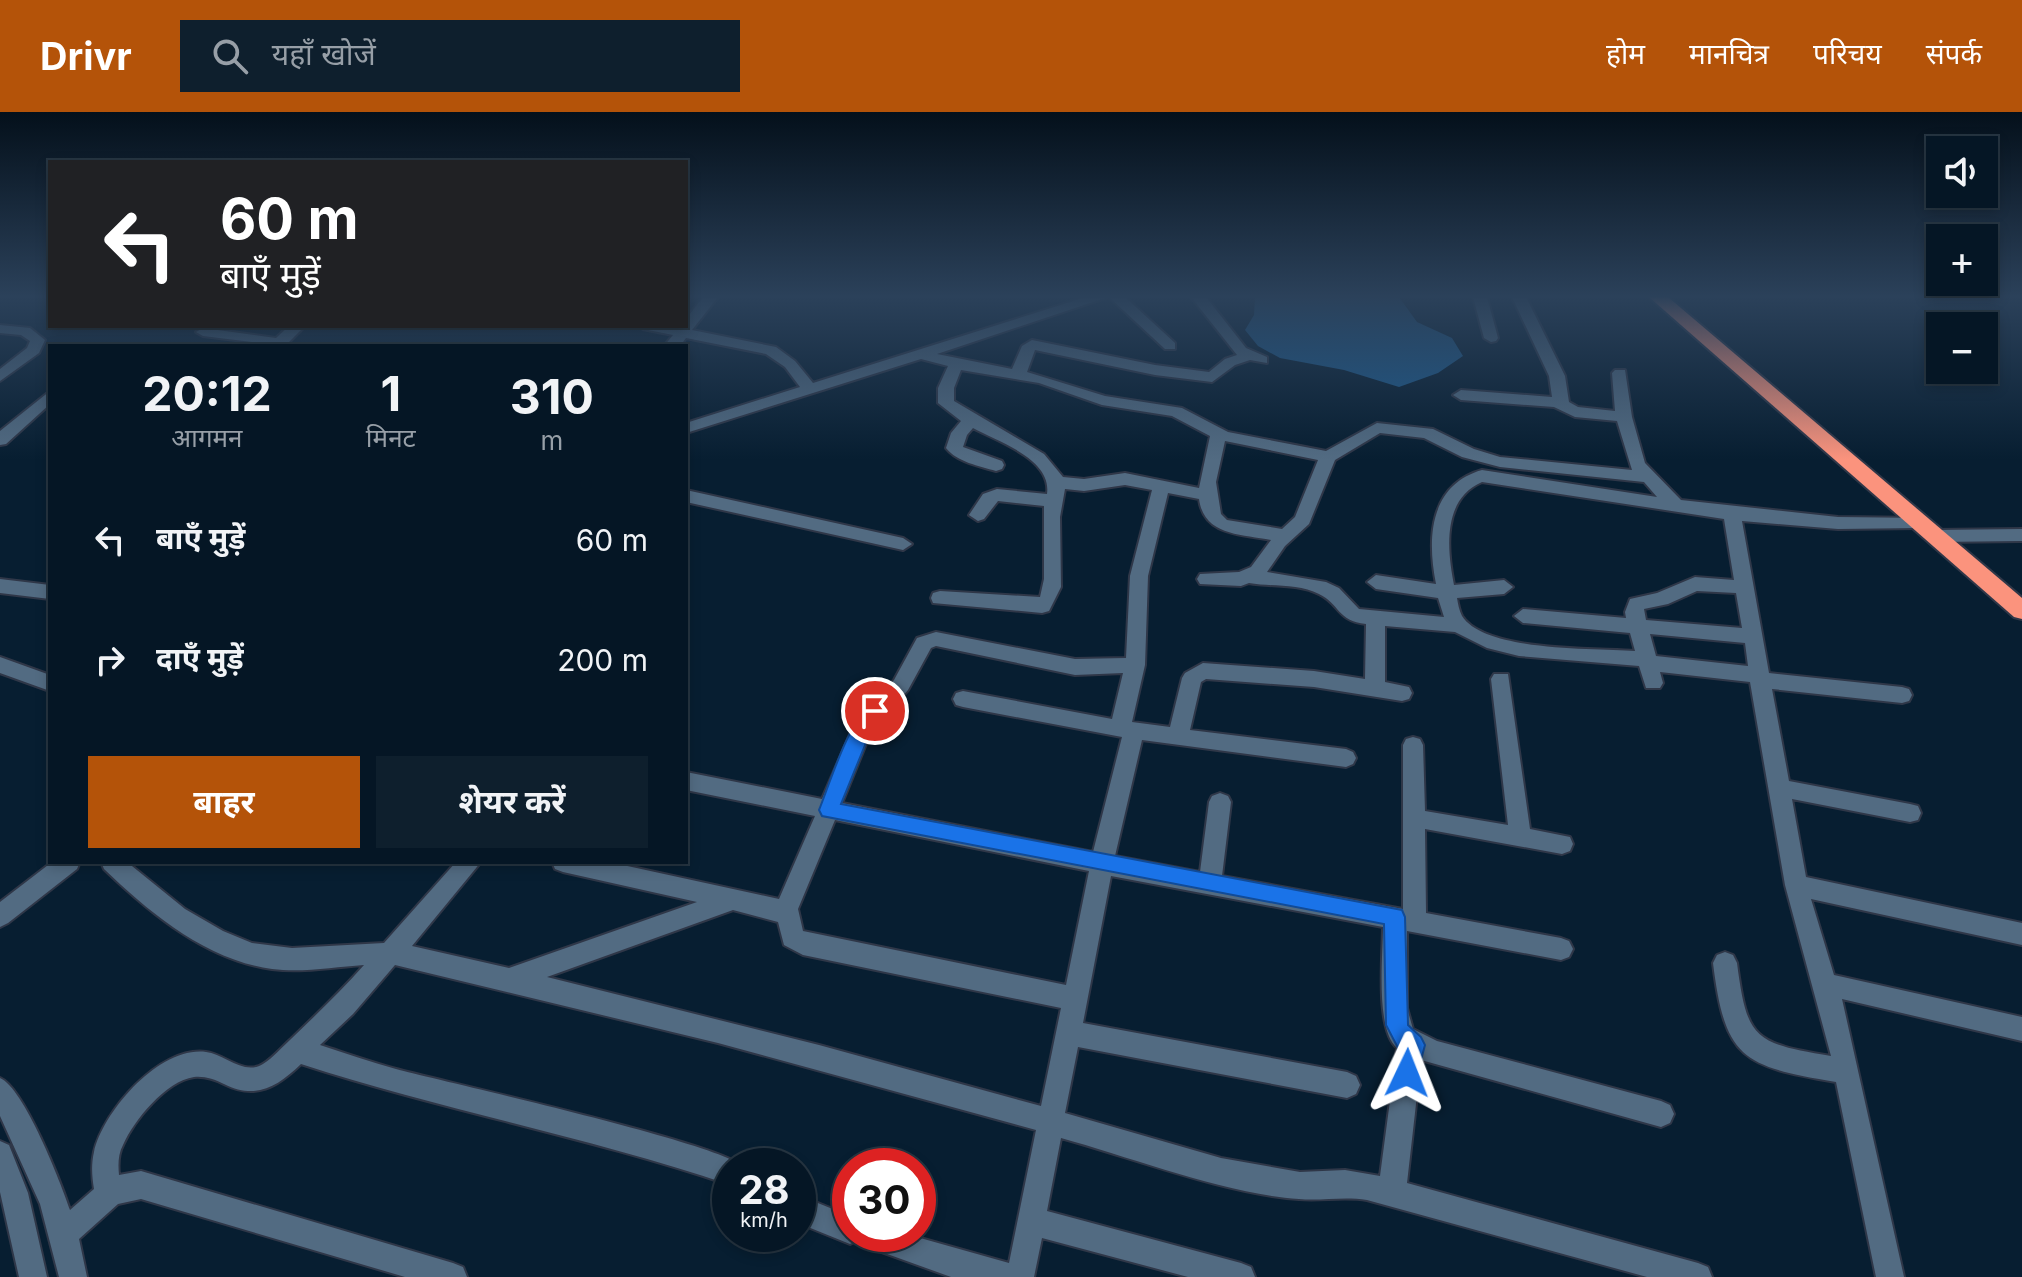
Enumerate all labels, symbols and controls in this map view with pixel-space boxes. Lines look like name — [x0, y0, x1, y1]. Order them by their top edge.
search box — [180, 20, 740, 92]
text: Drivr — [40, 33, 132, 79]
icon: search — [208, 34, 252, 78]
text: यहाँ खोजें — [272, 36, 376, 72]
text: होम — [1606, 37, 1645, 71]
text: मानचित्र — [1689, 37, 1769, 71]
text: परिचय — [1813, 37, 1882, 71]
text: संपर्क — [1926, 37, 1982, 71]
map controls — [1926, 136, 1998, 384]
button: sound — [1926, 136, 1998, 208]
text: 60 m — [220, 185, 359, 253]
icon: left — [88, 192, 192, 296]
button: + — [1926, 224, 1998, 296]
text: बाएँ मुड़ें — [220, 253, 321, 297]
button: − — [1926, 312, 1998, 384]
text: 20:12 — [142, 364, 272, 423]
text: 1 — [380, 364, 401, 423]
text: 310 — [510, 367, 594, 426]
text: आगमन — [171, 422, 243, 453]
text: मिनट — [366, 422, 416, 453]
text: m — [540, 425, 563, 456]
icon: left — [88, 518, 132, 562]
text: बाएँ मुड़ें — [156, 520, 245, 556]
text: 60 m — [576, 522, 648, 558]
icon: right — [88, 638, 132, 682]
text: दाएँ मुड़ें — [156, 640, 244, 676]
text: 200 m — [557, 642, 648, 678]
pin — [841, 677, 909, 745]
icon: arrive — [853, 689, 897, 733]
button: बाहर — [88, 756, 360, 848]
button: शेयर करें — [376, 756, 648, 848]
position arrow — [1365, 1031, 1449, 1115]
speed limit sign: 30 — [832, 1148, 936, 1252]
text: 28 — [738, 1165, 790, 1214]
text: km/h — [740, 1208, 788, 1232]

